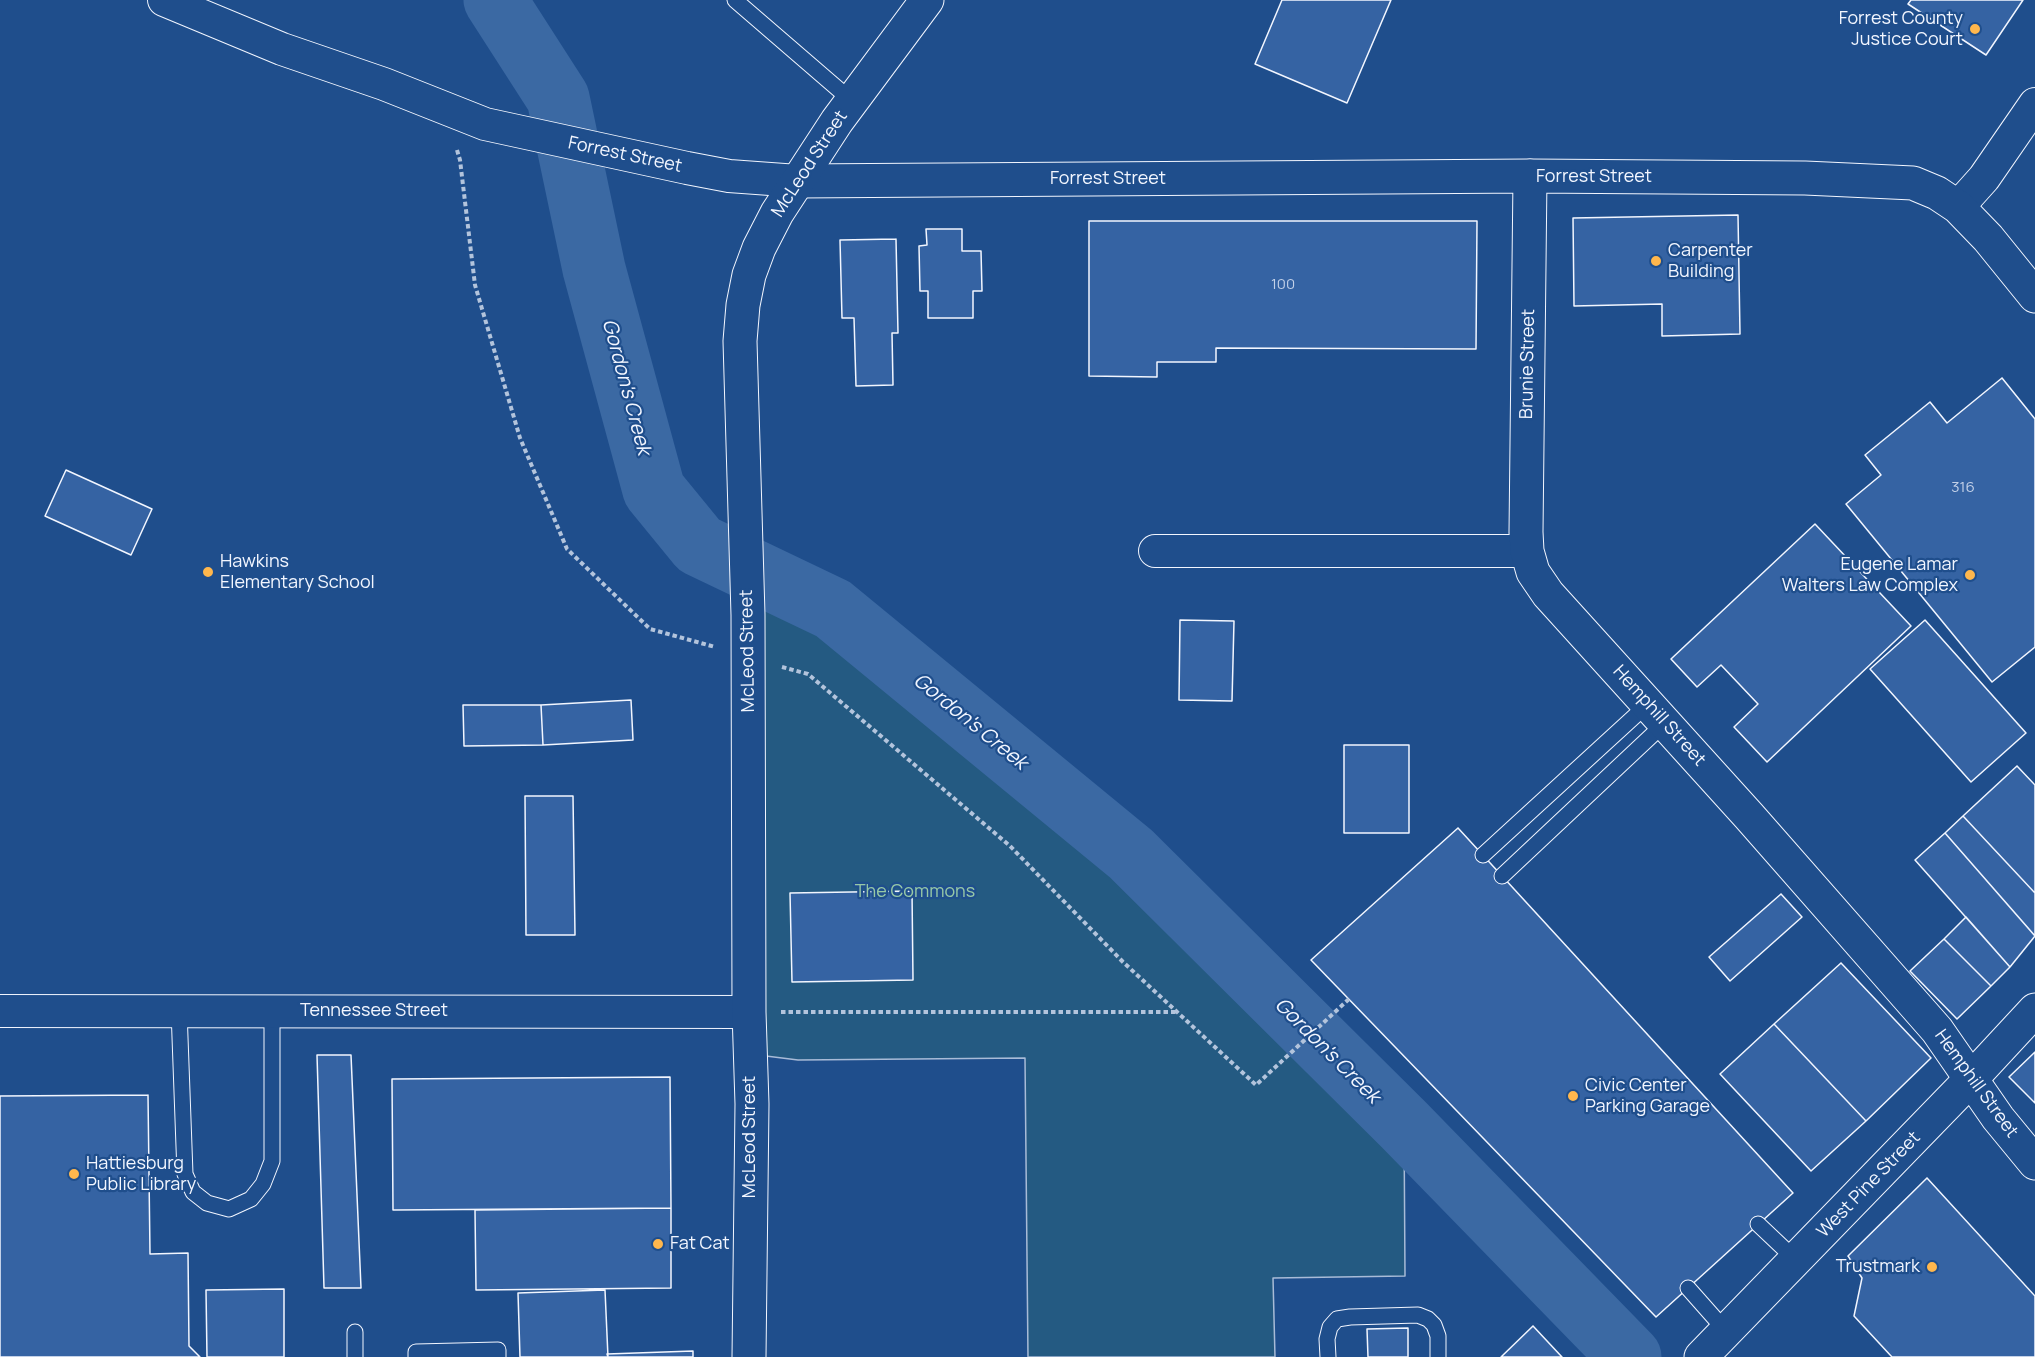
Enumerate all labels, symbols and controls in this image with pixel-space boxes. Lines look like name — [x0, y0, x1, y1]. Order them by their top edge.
place label: Forrest County Justice Court — [1839, 8, 1963, 50]
marker: Forrest County Justice Court — [1968, 22, 1982, 36]
street label: McLeod Street — [768, 107, 852, 221]
street label: Forrest Street — [566, 132, 684, 178]
street label: Forrest Street — [1536, 166, 1652, 188]
street label: Forrest Street — [1050, 168, 1166, 190]
place label: Carpenter Building — [1668, 240, 1753, 282]
marker: Carpenter Building — [1649, 254, 1663, 268]
house number: 100 — [1271, 276, 1295, 294]
street label: Brunie Street — [1516, 309, 1540, 419]
water label: Gordon's Creek — [596, 317, 656, 457]
house number: 316 — [1951, 479, 1975, 497]
place label: Hawkins Elementary School — [220, 551, 375, 594]
place label: Eugene Lamar Walters Law Complex — [1782, 554, 1958, 596]
marker: Hawkins Elementary School — [201, 565, 215, 579]
marker: Eugene Lamar Walters Law Complex — [1963, 568, 1977, 582]
street label: McLeod Street — [736, 590, 760, 712]
street label: Hemphill Street — [1608, 661, 1710, 771]
water label: Gordon's Creek — [908, 669, 1032, 775]
park label: The Commons — [855, 881, 975, 903]
water label: Gordon's Creek — [1269, 993, 1385, 1109]
street label: Tennessee Street — [300, 1000, 448, 1022]
street label: Hemphill Street — [1930, 1026, 2022, 1142]
place label: Civic Center Parking Garage — [1585, 1075, 1710, 1118]
street label: McLeod Street — [739, 1076, 761, 1198]
marker: Civic Center Parking Garage — [1566, 1089, 1580, 1103]
street label: West Pine Street — [1813, 1127, 1925, 1243]
place label: Hattiesburg Public Library — [86, 1153, 196, 1196]
marker: Hattiesburg Public Library — [67, 1167, 81, 1181]
place label: Fat Cat — [670, 1233, 730, 1255]
marker: Fat Cat — [651, 1237, 665, 1251]
place label: Trustmark — [1836, 1256, 1920, 1278]
marker: Trustmark — [1925, 1260, 1939, 1274]

